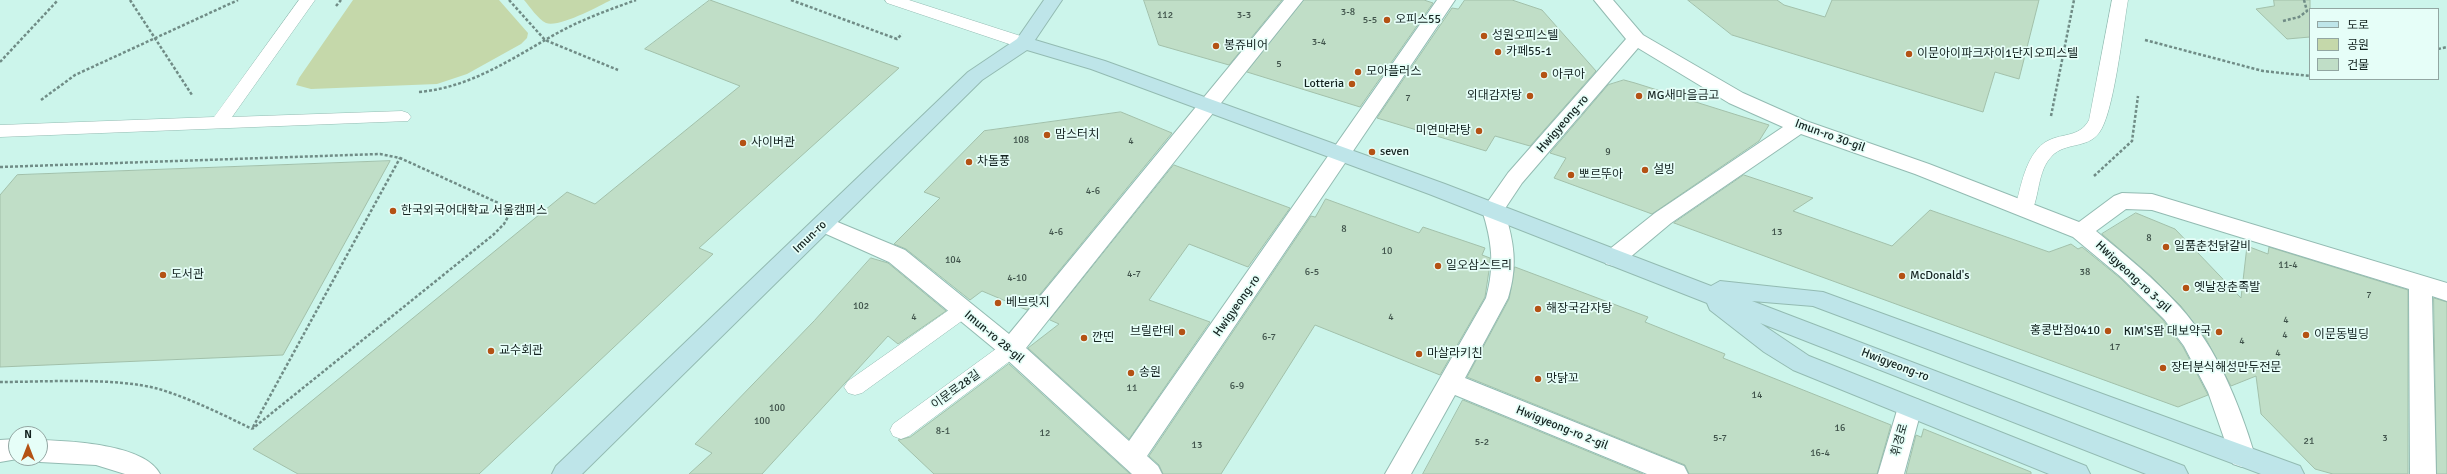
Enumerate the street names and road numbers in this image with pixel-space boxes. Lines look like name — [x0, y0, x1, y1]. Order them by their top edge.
street label: Hwigyeong-ro — [1534, 92, 1592, 156]
street label: Imun-ro 30-gil — [1793, 117, 1867, 155]
street label: Imun-ro — [790, 218, 830, 256]
street label: Hwigyeong-ro 3-gil — [2092, 238, 2174, 316]
street label: Hwigyeong-ro — [1211, 272, 1263, 340]
street label: Imun-ro 28-gil — [961, 308, 1027, 366]
street label: Hwigyeong-ro — [1859, 345, 1931, 385]
street label: 이문로28길 — [929, 367, 983, 413]
street label: Hwigyeong-ro 2-gil — [1514, 403, 1610, 453]
street label: 휘경로 — [1889, 422, 1911, 458]

